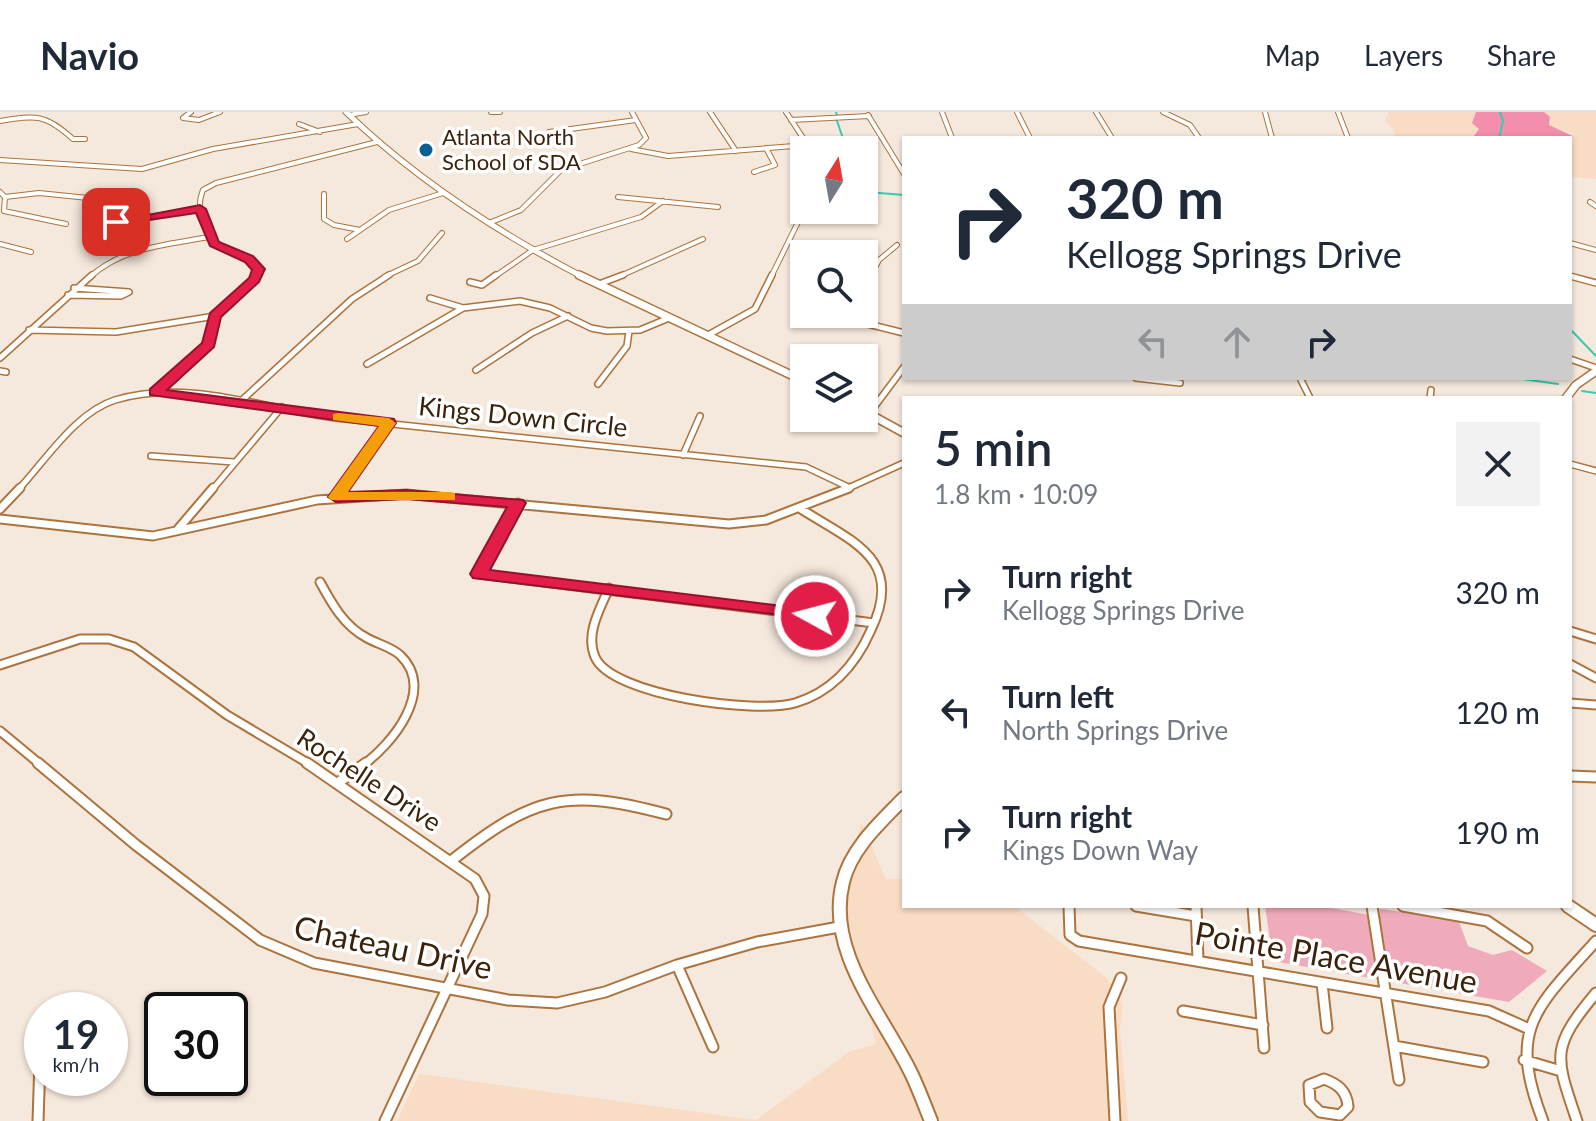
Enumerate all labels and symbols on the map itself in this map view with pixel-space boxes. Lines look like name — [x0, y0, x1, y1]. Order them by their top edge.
place label: Atlanta North School of SDA — [442, 123, 581, 175]
north arrow — [790, 136, 878, 224]
marker: Atlanta North School of SDA — [417, 141, 435, 159]
pin — [82, 188, 150, 256]
street label: Kings Down Circle — [417, 389, 629, 443]
position arrow — [773, 574, 857, 658]
street label: Rochelle Drive — [291, 721, 448, 838]
street label: Chateau Drive — [291, 907, 496, 987]
street label: Pointe Place Avenue — [1192, 913, 1480, 1001]
speed limit sign: 30 — [144, 992, 248, 1096]

